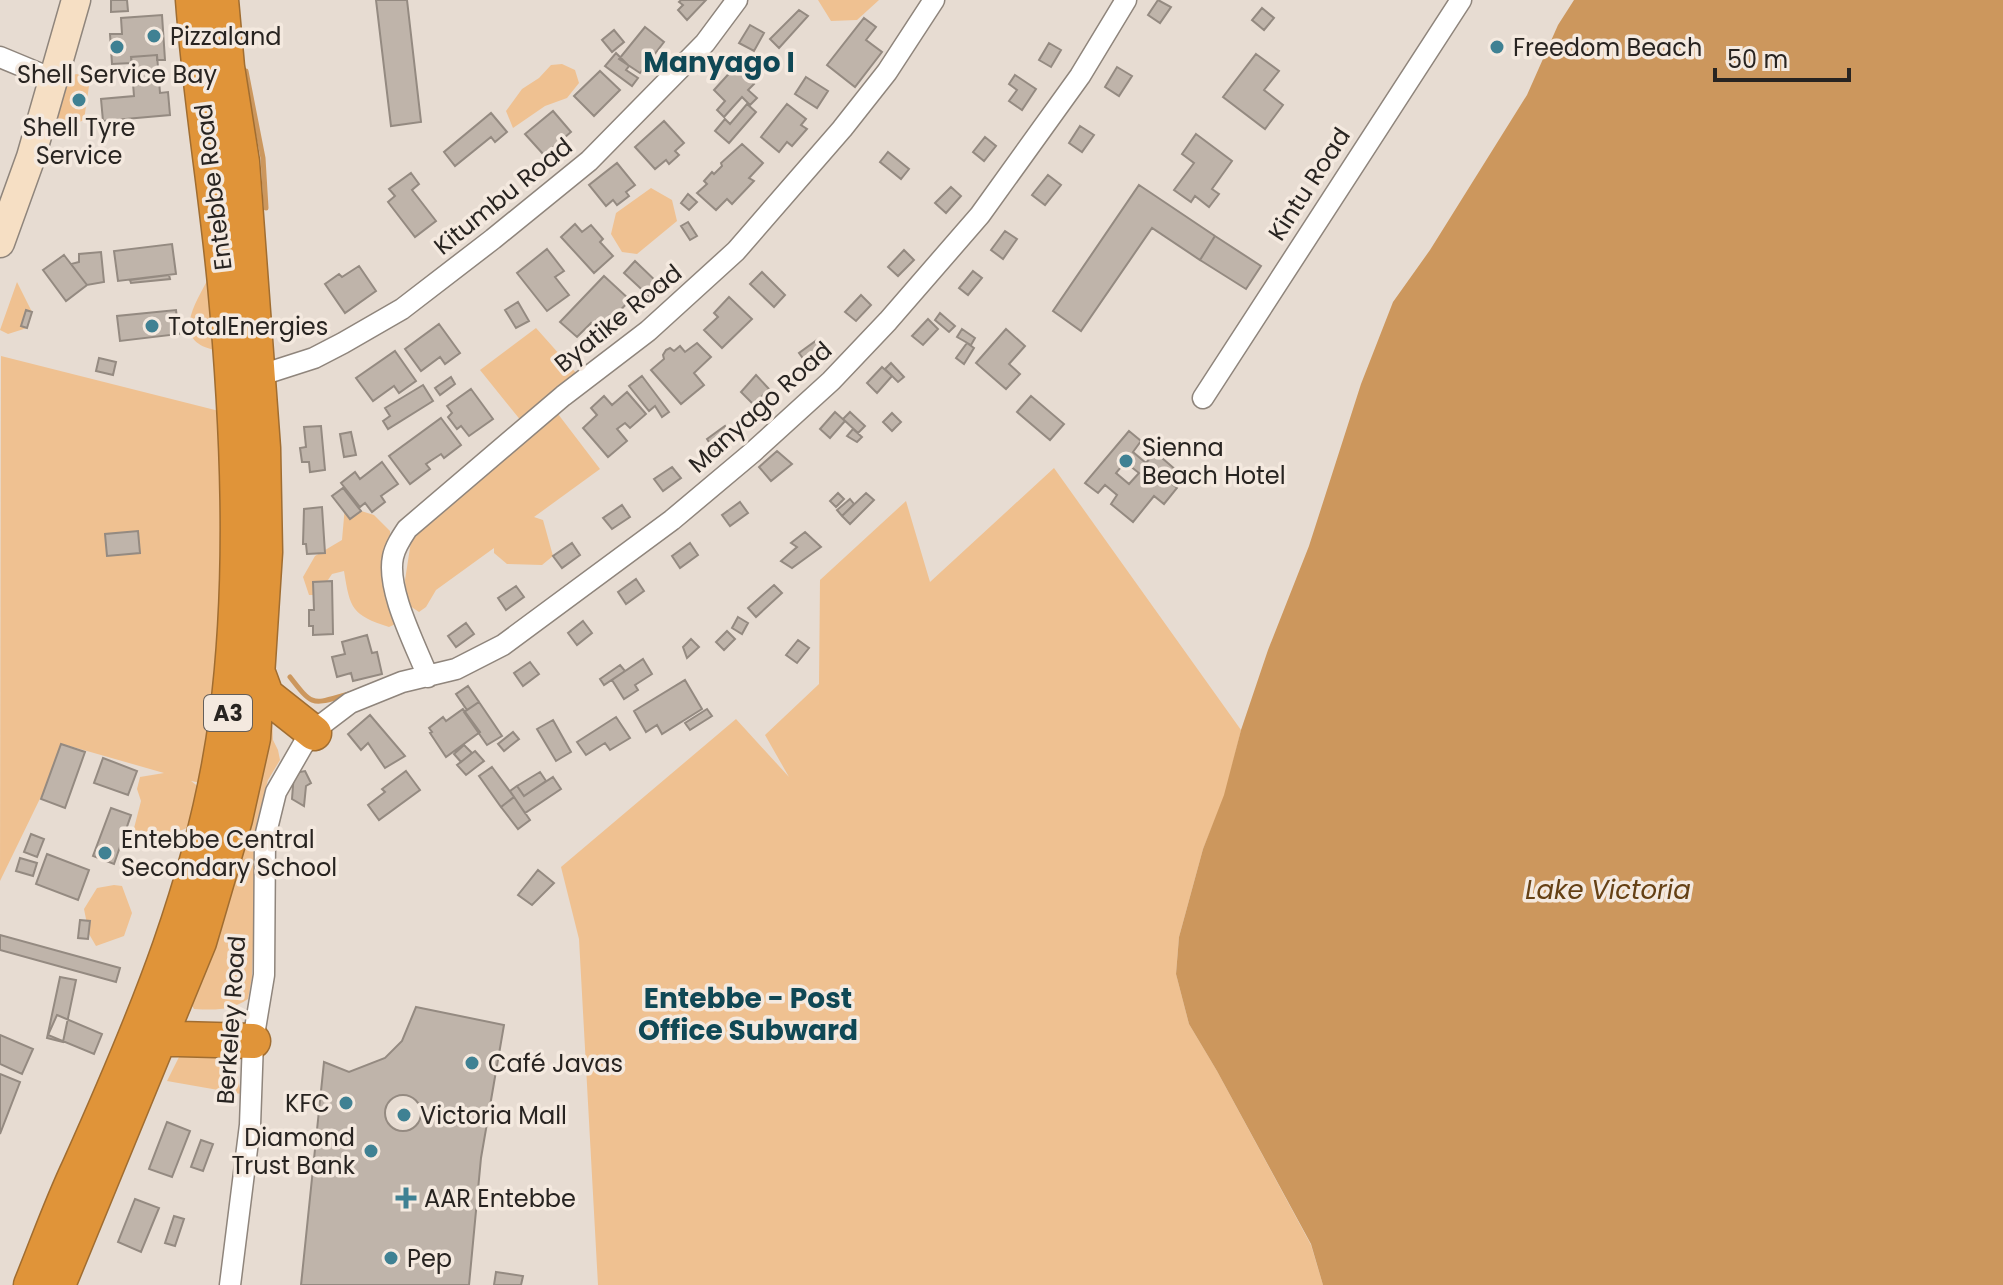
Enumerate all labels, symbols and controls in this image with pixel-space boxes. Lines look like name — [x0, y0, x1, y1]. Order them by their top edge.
place label: Pizzaland — [170, 20, 282, 53]
marker: Pizzaland — [145, 27, 163, 45]
place label: Freedom Beach — [1513, 31, 1702, 64]
scale bar — [1715, 32, 1849, 82]
marker: Shell Service Bay — [108, 38, 126, 56]
marker: Freedom Beach — [1488, 38, 1506, 56]
district label: Manyago I — [643, 43, 795, 82]
text: 50 m — [1727, 43, 1788, 76]
place label: Shell Service Bay — [17, 58, 218, 91]
marker: Shell Tyre Service — [70, 91, 88, 109]
street label: Entebbe Road — [186, 102, 240, 272]
place label: Shell Tyre Service — [23, 111, 135, 172]
street label: Kintu Road — [1260, 121, 1358, 247]
street label: Kitumbu Road — [427, 130, 579, 262]
street label: Byatike Road — [547, 256, 689, 380]
place label: TotalEnergies — [168, 310, 328, 343]
marker: TotalEnergies — [143, 317, 161, 335]
street label: Manyago Road — [681, 334, 839, 480]
place label: Sienna Beach Hotel — [1142, 431, 1286, 492]
marker: Sienna Beach Hotel — [1117, 452, 1135, 470]
road number: A3 — [204, 695, 252, 731]
place label: Entebbe Central Secondary School — [121, 823, 337, 884]
marker: Entebbe Central Secondary School — [96, 844, 114, 862]
water label: Lake Victoria — [1525, 872, 1691, 908]
street label: Berkeley Road — [209, 935, 253, 1105]
district label: Entebbe - Post Office Subward — [638, 979, 858, 1050]
place label: Café Javas — [488, 1047, 623, 1080]
marker: Café Javas — [463, 1054, 481, 1072]
place label: KFC — [285, 1087, 330, 1120]
marker: KFC — [337, 1094, 355, 1112]
place label: Victoria Mall — [420, 1099, 567, 1132]
marker: Victoria Mall — [395, 1106, 413, 1124]
place label: Diamond Trust Bank — [231, 1121, 356, 1182]
marker: Diamond Trust Bank — [362, 1142, 380, 1160]
place label: AAR Entebbe — [424, 1182, 576, 1215]
marker: AAR Entebbe — [395, 1187, 417, 1209]
place label: Pep — [407, 1242, 452, 1275]
marker: Pep — [382, 1249, 400, 1267]

